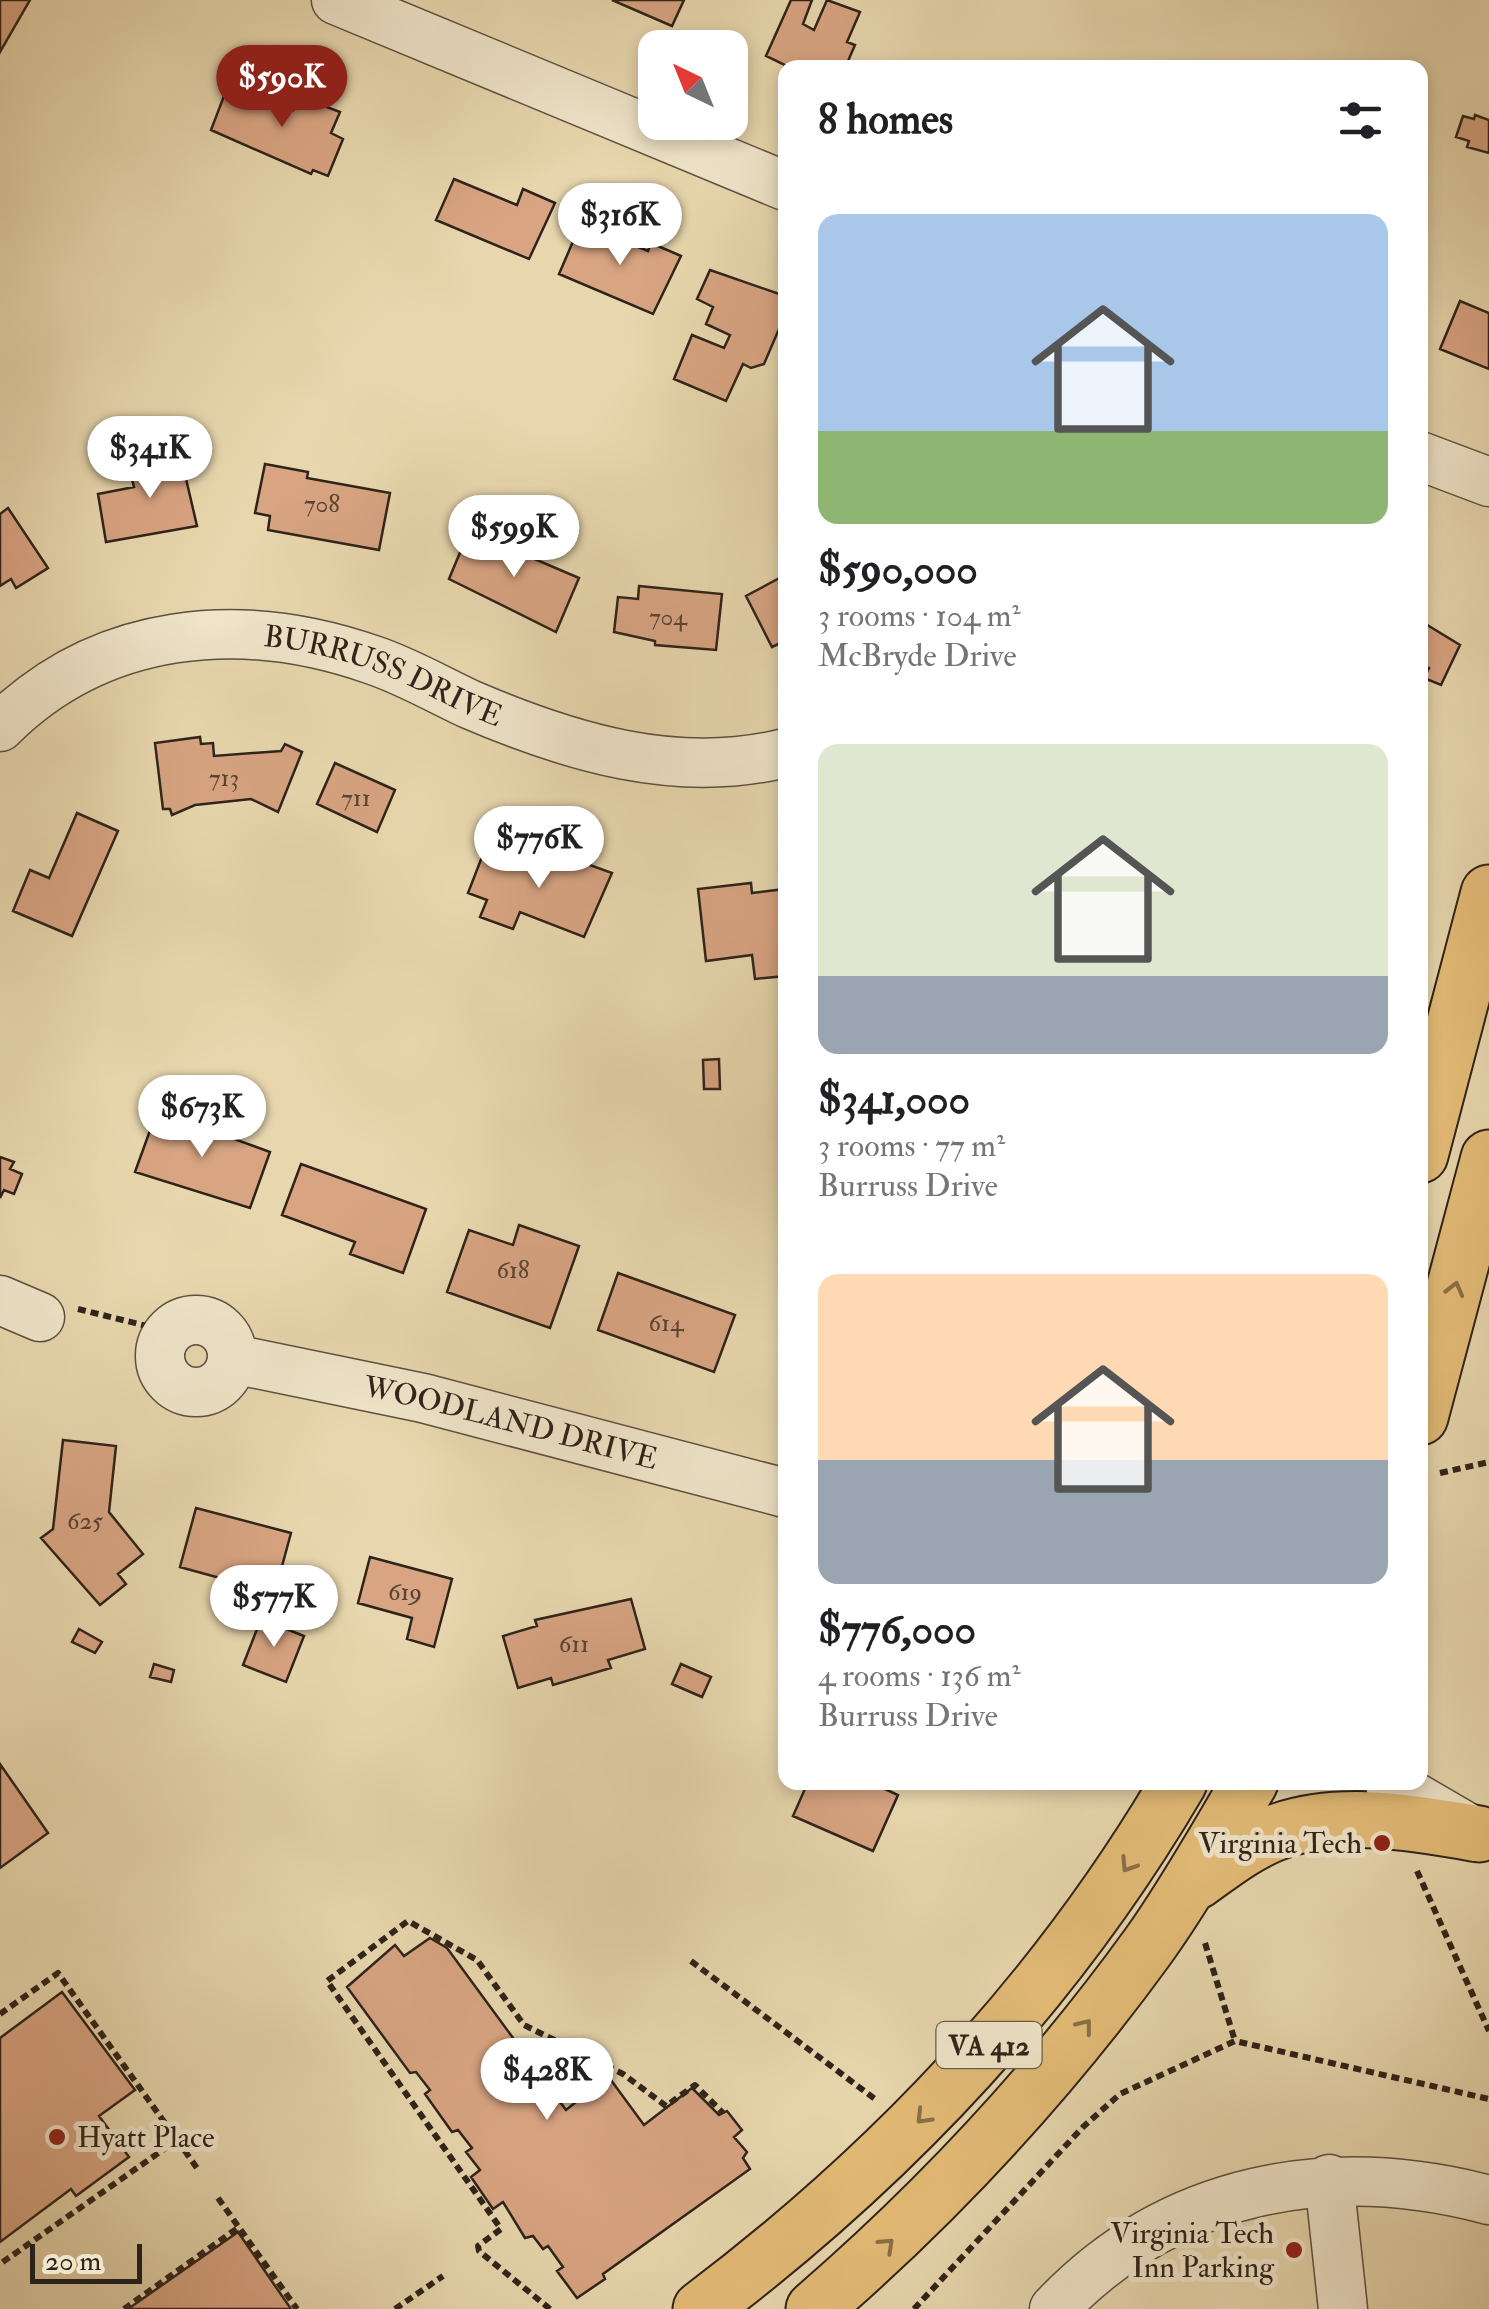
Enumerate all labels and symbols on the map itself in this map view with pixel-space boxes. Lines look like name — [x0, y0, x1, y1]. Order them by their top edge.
north arrow — [638, 30, 748, 140]
pin: $590K — [212, 45, 352, 130]
pin: $316K — [550, 183, 690, 268]
pin: $341K — [80, 416, 220, 501]
house number: 708 — [304, 489, 340, 520]
pin: $599K — [444, 495, 584, 580]
house number: 704 — [649, 602, 688, 633]
street label: BURRUSS DRIVE — [262, 618, 508, 735]
house number: 713 — [209, 763, 239, 794]
house number: 711 — [341, 783, 371, 814]
pin: $776K — [469, 806, 609, 891]
pin: $673K — [132, 1075, 272, 1160]
house number: 618 — [496, 1255, 530, 1286]
one-way arrow — [1443, 1281, 1464, 1298]
house number: 614 — [649, 1308, 685, 1339]
street label: WOODLAND DRIVE — [359, 1368, 662, 1478]
house number: 625 — [67, 1506, 103, 1537]
pin: $577K — [204, 1565, 344, 1650]
house number: 619 — [388, 1577, 422, 1608]
house number: 611 — [559, 1629, 589, 1660]
place label: Virginia Tech — [1198, 1825, 1362, 1862]
marker: Virginia Tech — [1371, 1832, 1393, 1854]
one-way arrow — [1121, 1855, 1140, 1873]
one-way arrow — [1074, 2019, 1091, 2037]
road number: VA 412 — [936, 2022, 1042, 2068]
pin: $428K — [477, 2038, 617, 2123]
one-way arrow — [916, 2105, 934, 2123]
place label: Hyatt Place — [77, 2119, 215, 2156]
marker: Hyatt Place — [46, 2126, 68, 2148]
place label: Virginia Tech Inn Parking — [1110, 2215, 1275, 2286]
scale bar — [30, 2239, 142, 2284]
one-way arrow — [876, 2239, 894, 2257]
marker: Virginia Tech Inn Parking — [1283, 2239, 1305, 2261]

